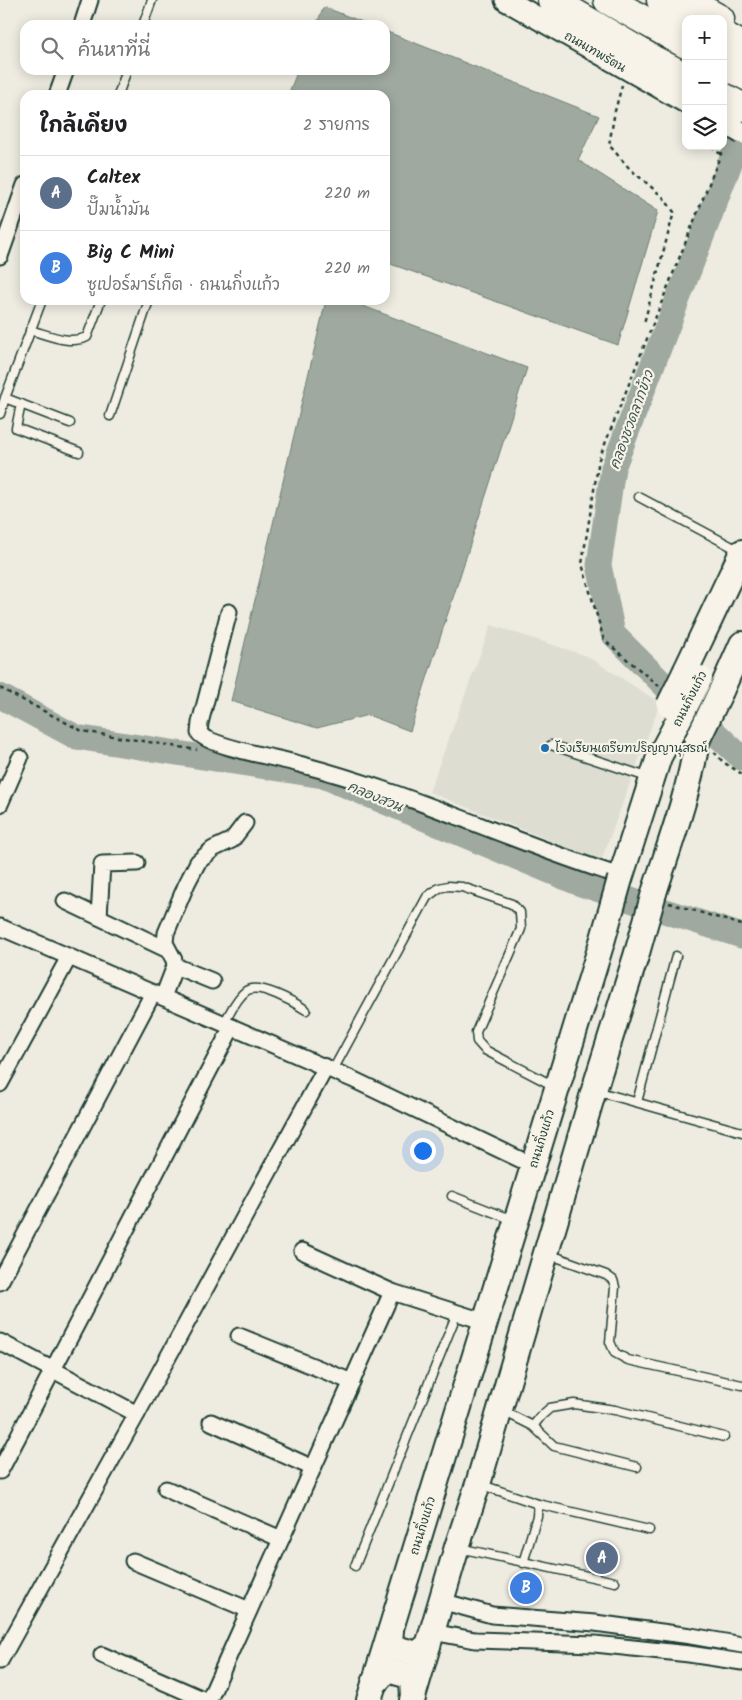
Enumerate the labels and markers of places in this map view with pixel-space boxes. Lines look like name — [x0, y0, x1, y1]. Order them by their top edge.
place label: โรงเรียนเตรียทปริญญานุสรณ์ — [555, 739, 708, 758]
marker: โรงเรียนเตรียทปริญญานุสรณ์ — [539, 742, 551, 754]
pin: A — [586, 1539, 618, 1577]
pin: B — [510, 1569, 542, 1607]

